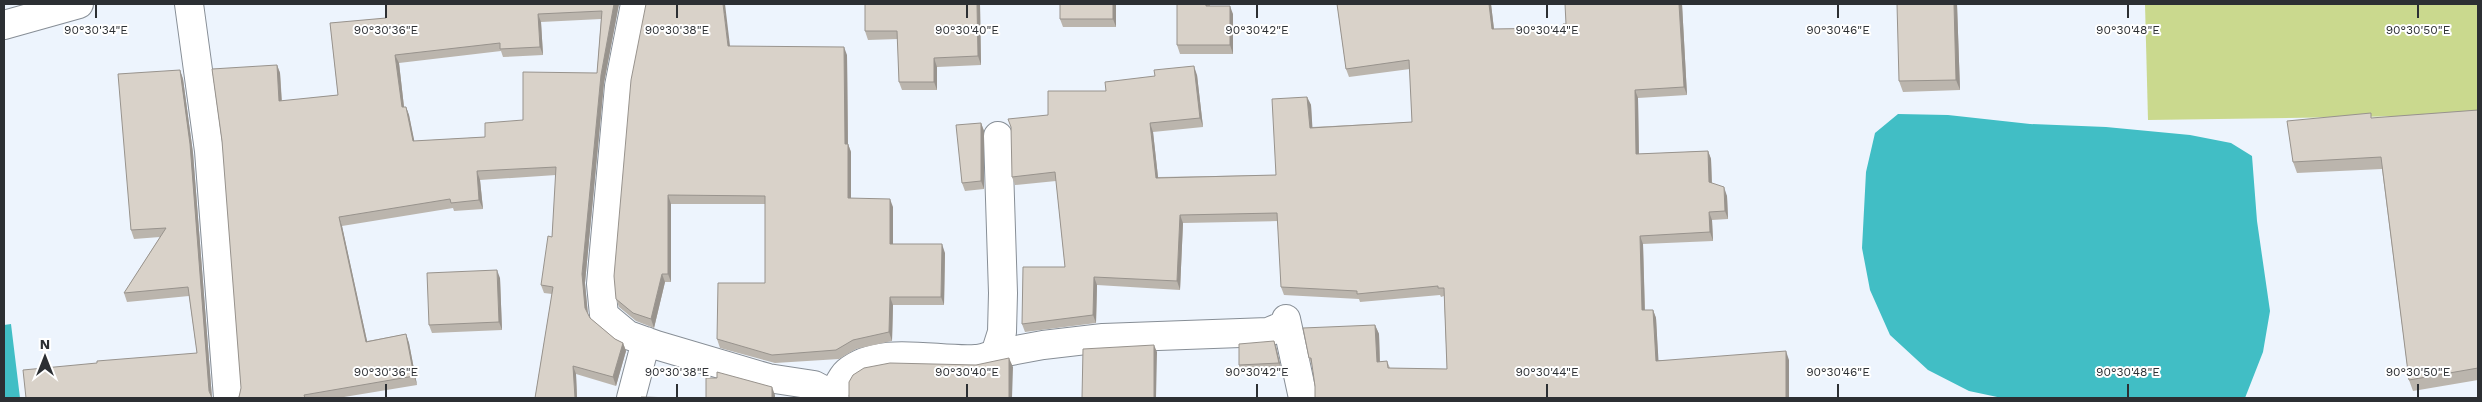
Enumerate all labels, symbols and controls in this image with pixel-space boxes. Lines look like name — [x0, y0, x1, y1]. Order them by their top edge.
text: 90°30'34"E — [64, 23, 128, 37]
text: 90°30'36"E — [354, 23, 419, 37]
text: 90°30'38"E — [645, 23, 710, 37]
text: 90°30'40"E — [935, 23, 999, 37]
text: 90°30'42"E — [1225, 23, 1289, 37]
text: 90°30'44"E — [1515, 23, 1579, 37]
text: 90°30'46"E — [1806, 23, 1870, 37]
text: 90°30'48"E — [2096, 23, 2160, 37]
text: 90°30'50"E — [2386, 23, 2451, 37]
north arrow — [20, 332, 70, 382]
text: N — [40, 336, 50, 352]
text: 90°30'36"E — [354, 365, 419, 379]
text: 90°30'38"E — [645, 365, 710, 379]
text: 90°30'40"E — [935, 365, 999, 379]
text: 90°30'42"E — [1225, 365, 1289, 379]
text: 90°30'44"E — [1515, 365, 1579, 379]
text: 90°30'46"E — [1806, 365, 1870, 379]
text: 90°30'48"E — [2096, 365, 2160, 379]
text: 90°30'50"E — [2386, 365, 2451, 379]

